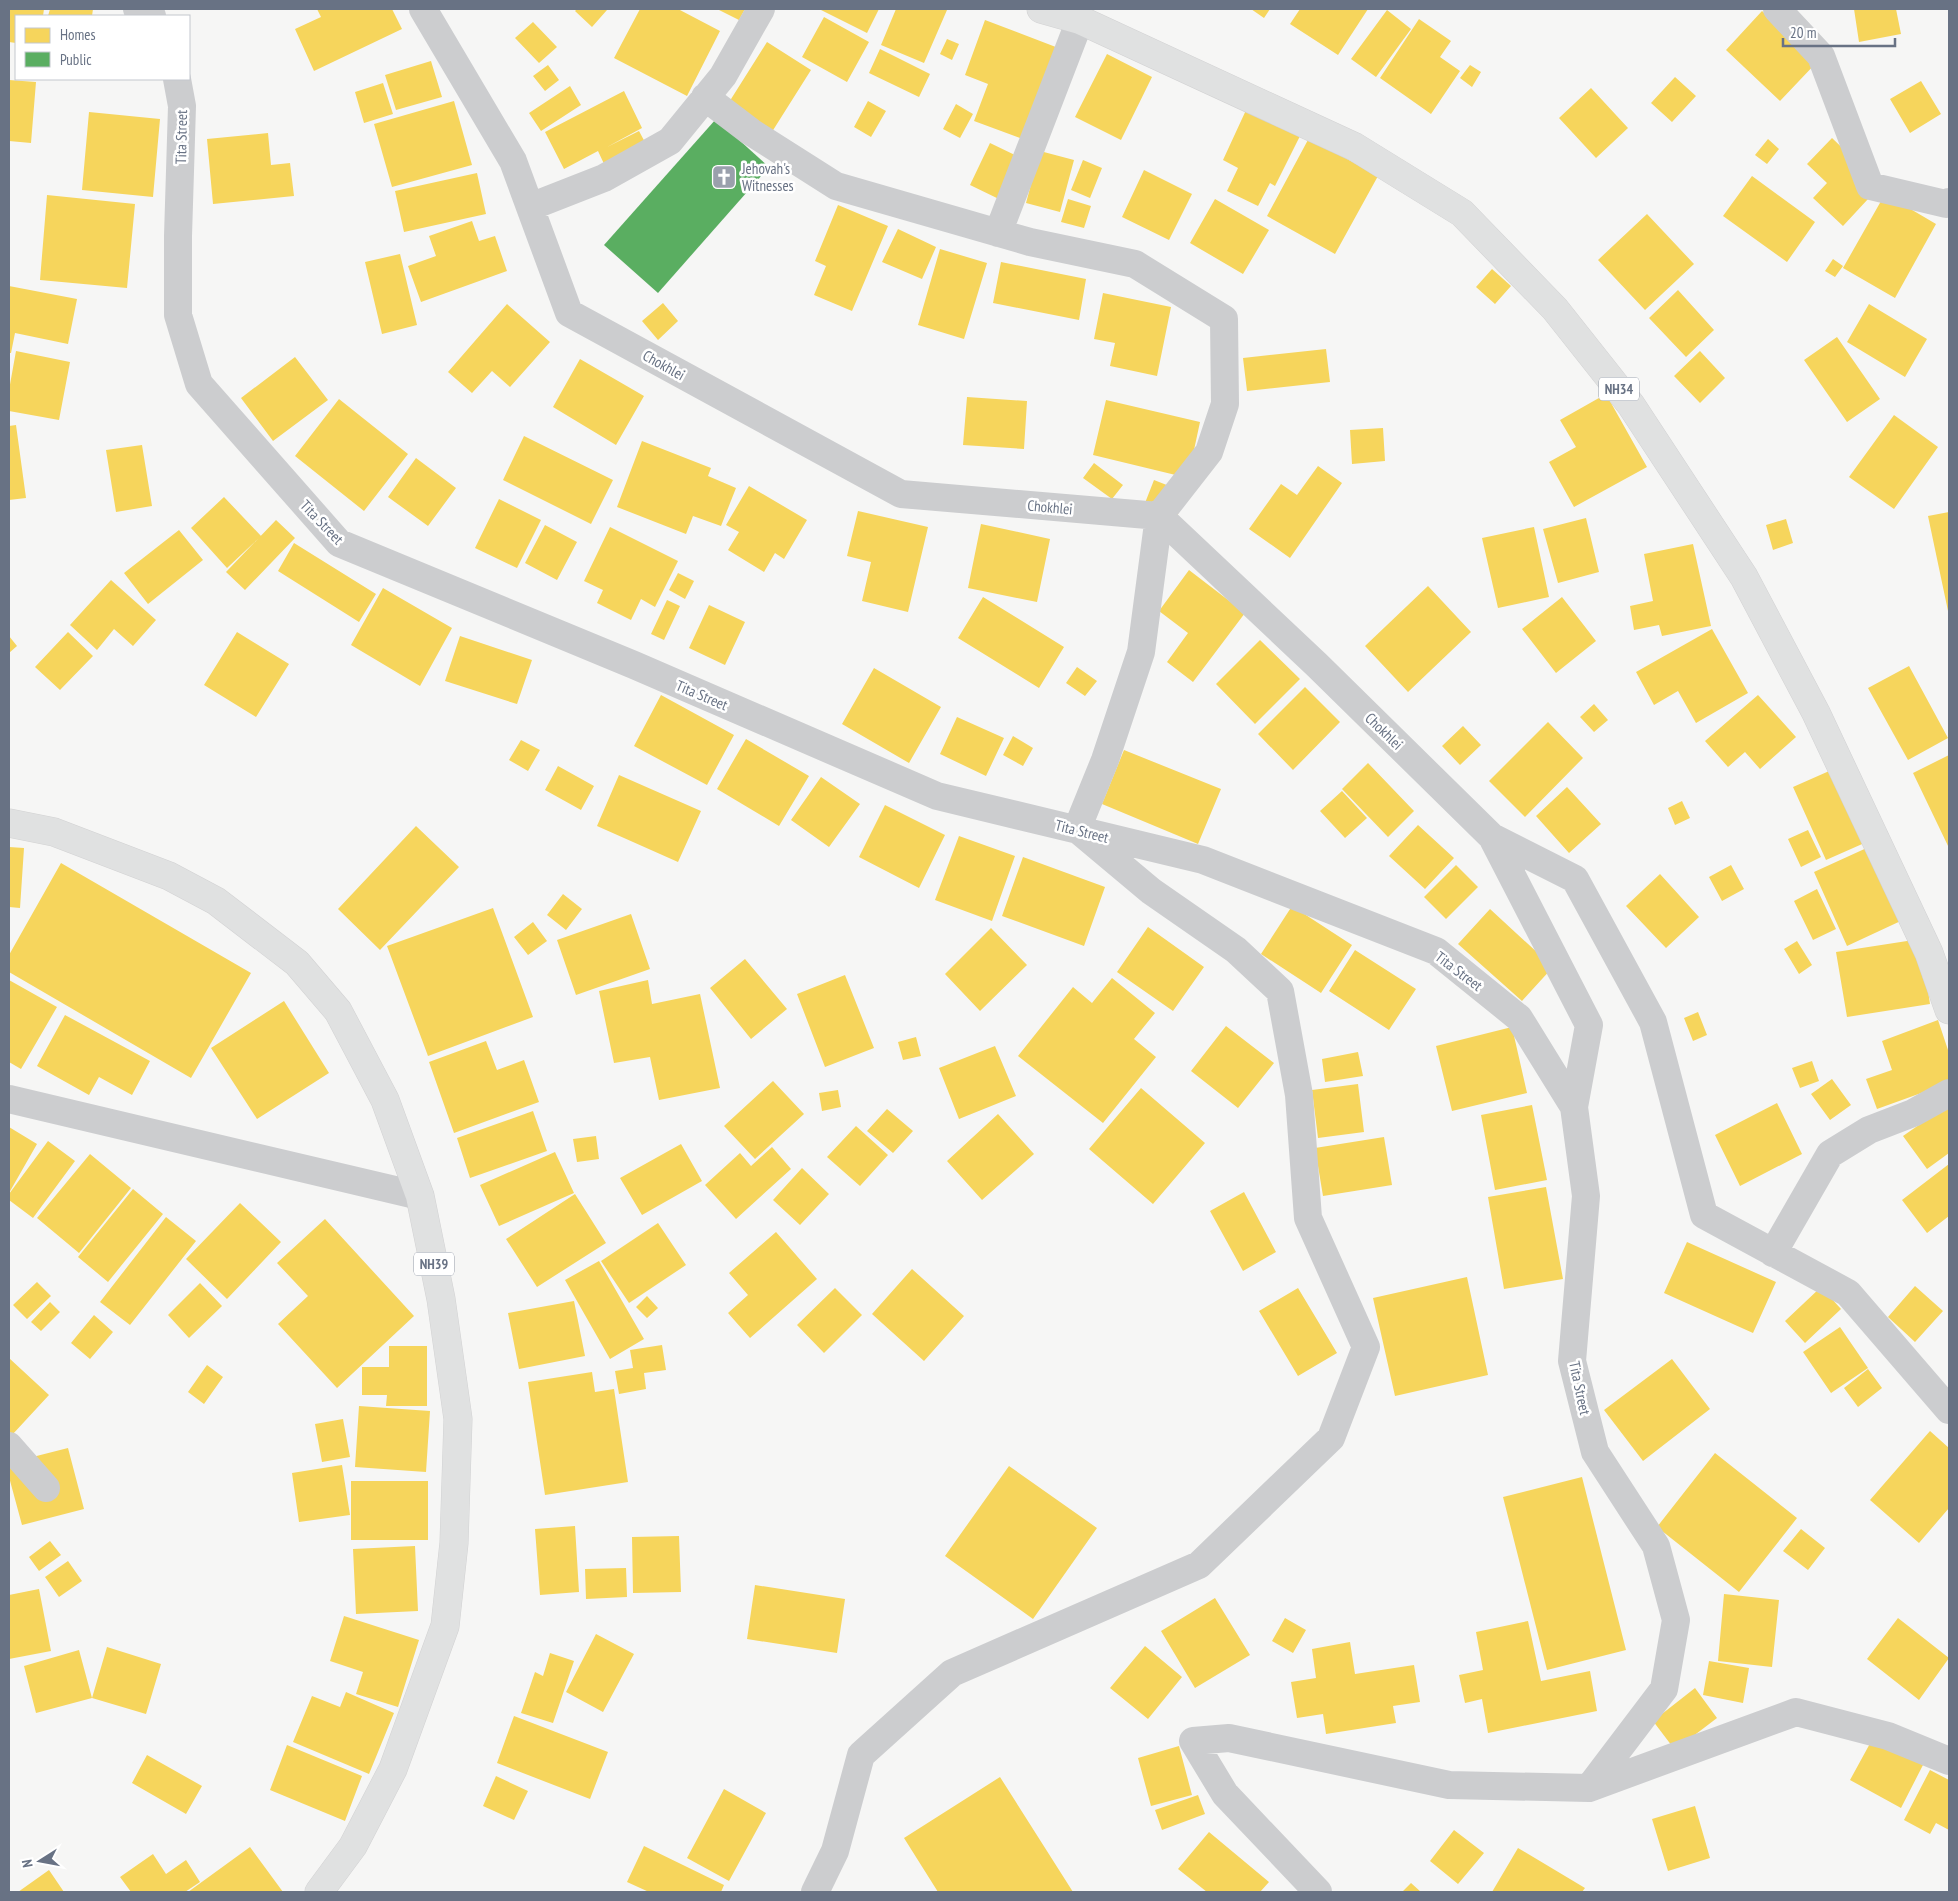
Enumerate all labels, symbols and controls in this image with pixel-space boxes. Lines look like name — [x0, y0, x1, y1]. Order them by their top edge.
legend — [15, 15, 190, 80]
scale bar — [1783, 15, 1896, 47]
text: 20 m — [1790, 23, 1816, 42]
text: Homes — [60, 25, 96, 44]
text: Public — [60, 50, 92, 69]
street label: Tita Street — [171, 110, 191, 164]
place label: Jehovah's Witnesses — [741, 159, 794, 195]
church icon: Jehovah's Witnesses — [711, 164, 737, 190]
street label: Chokhlei — [640, 346, 688, 384]
road number: NH34 — [1599, 378, 1639, 400]
street label: Tita Street — [296, 496, 348, 548]
street label: Chokhlei — [1027, 496, 1073, 518]
street label: Tita Street — [673, 676, 731, 714]
street label: Chokhlei — [1361, 708, 1407, 754]
street label: Tita Street — [1053, 815, 1111, 847]
street label: Tita Street — [1432, 947, 1486, 995]
road number: NH39 — [414, 1252, 454, 1276]
street label: Tita Street — [1565, 1359, 1595, 1417]
north arrow — [15, 1836, 65, 1886]
text: N — [18, 1858, 37, 1869]

